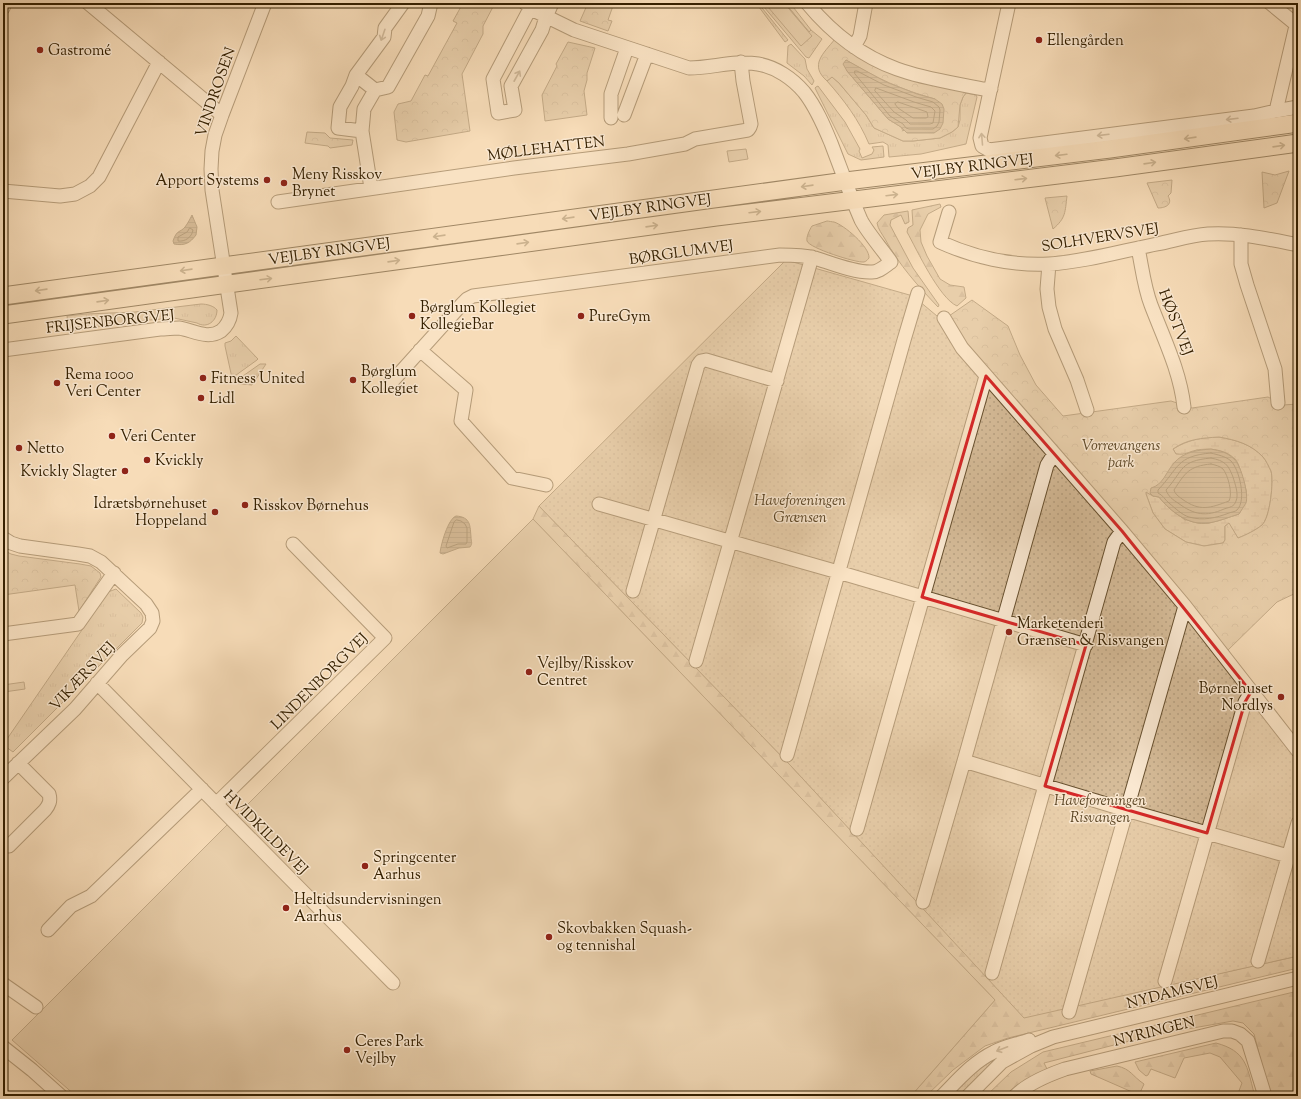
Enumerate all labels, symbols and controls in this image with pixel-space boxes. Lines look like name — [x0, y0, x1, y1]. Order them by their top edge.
one-way arrow — [378, 29, 386, 41]
place label: Ellengården — [1047, 31, 1124, 52]
marker: Ellengården — [1034, 35, 1044, 45]
place label: Gastromé — [48, 41, 111, 62]
marker: Gastromé — [35, 45, 45, 55]
street label: VINDROSEN — [191, 45, 242, 140]
one-way arrow — [513, 70, 521, 82]
one-way arrow — [1226, 115, 1239, 123]
street label: MØLLEHATTEN — [486, 132, 606, 167]
one-way arrow — [1097, 132, 1110, 139]
one-way arrow — [978, 133, 985, 146]
one-way arrow — [1184, 134, 1197, 142]
one-way arrow — [1272, 142, 1285, 150]
street label: VEJLBY RINGVEJ — [910, 149, 1035, 185]
one-way arrow — [1055, 151, 1068, 159]
one-way arrow — [1143, 159, 1156, 167]
place label: Meny Risskov Brynet — [292, 165, 382, 203]
place label: Apport Systems — [156, 171, 259, 192]
marker: Apport Systems — [262, 175, 272, 185]
one-way arrow — [1014, 175, 1027, 183]
marker: Meny Risskov Brynet — [279, 178, 289, 188]
one-way arrow — [801, 182, 814, 190]
street label: VEJLBY RINGVEJ — [588, 189, 713, 227]
one-way arrow — [885, 191, 898, 198]
one-way arrow — [748, 208, 761, 216]
one-way arrow — [561, 214, 574, 222]
street label: SOLHVERVSVEJ — [1040, 219, 1161, 258]
one-way arrow — [645, 222, 658, 230]
one-way arrow — [433, 232, 446, 240]
street label: VEJLBY RINGVEJ — [267, 233, 392, 271]
street label: BØRGLUMVEJ — [628, 236, 735, 271]
one-way arrow — [516, 239, 529, 247]
one-way arrow — [387, 257, 400, 265]
one-way arrow — [180, 266, 193, 274]
one-way arrow — [259, 275, 272, 283]
one-way arrow — [34, 286, 47, 294]
street label: HØSTVEJ — [1152, 286, 1197, 359]
one-way arrow — [96, 297, 109, 305]
place label: Børglum Kollegiet KollegieBar — [420, 298, 536, 336]
street label: FRIJSENBORGVEJ — [45, 305, 176, 340]
place label: PureGym — [589, 307, 651, 328]
marker: Børglum Kollegiet KollegieBar — [407, 311, 417, 321]
marker: PureGym — [576, 311, 586, 321]
place label: Børglum Kollegiet — [361, 362, 418, 400]
place label: Rema 1000 Veri Center — [65, 365, 141, 403]
place label: Fitness United — [211, 369, 305, 390]
marker: Fitness United — [198, 373, 208, 383]
marker: Børglum Kollegiet — [348, 375, 358, 385]
marker: Rema 1000 Veri Center — [52, 378, 62, 388]
place label: Lidl — [209, 389, 235, 410]
marker: Lidl — [196, 393, 206, 403]
place label: Veri Center — [120, 427, 196, 448]
marker: Veri Center — [107, 431, 117, 441]
park label: Vorrevangens park — [1082, 436, 1160, 474]
place label: Netto — [27, 439, 64, 460]
marker: Netto — [14, 443, 24, 453]
place label: Kvickly — [155, 451, 204, 472]
marker: Kvickly — [142, 455, 152, 465]
place label: Kvickly Slagter — [20, 462, 117, 483]
marker: Kvickly Slagter — [120, 466, 130, 476]
park label: Haveforeningen Grænsen — [754, 491, 846, 529]
place label: Idrætsbørnehuset Hoppeland — [94, 494, 208, 532]
place label: Risskov Børnehus — [253, 496, 369, 517]
marker: Risskov Børnehus — [240, 500, 250, 510]
marker: Idrætsbørnehuset Hoppeland — [210, 507, 220, 517]
place label: Marketenderi Grænsen & Risvangen — [1017, 614, 1165, 652]
marker: Marketenderi Grænsen & Risvangen — [1004, 627, 1014, 637]
street label: LINDENBORGVEJ — [267, 628, 374, 735]
street label: VIKÆRSVEJ — [46, 637, 121, 716]
place label: Vejlby/Risskov Centret — [537, 654, 634, 692]
marker: Vejlby/Risskov Centret — [524, 667, 534, 677]
place label: Børnehuset Nordlys — [1199, 679, 1273, 717]
marker: Børnehuset Nordlys — [1276, 692, 1286, 702]
street label: HVIDKILDEVEJ — [218, 786, 312, 881]
park label: Haveforeningen Risvangen — [1054, 791, 1146, 829]
place label: Springcenter Aarhus — [373, 848, 457, 886]
marker: Springcenter Aarhus — [360, 861, 370, 871]
place label: Heltidsundervisningen Aarhus — [294, 890, 442, 928]
marker: Heltidsundervisningen Aarhus — [281, 903, 291, 913]
place label: Skovbakken Squash- og tennishal — [557, 919, 692, 957]
marker: Skovbakken Squash- og tennishal — [544, 932, 554, 942]
street label: NYDAMSVEJ — [1124, 972, 1221, 1015]
street label: NYRINGEN — [1111, 1012, 1197, 1053]
place label: Ceres Park Vejlby — [355, 1032, 424, 1070]
marker: Ceres Park Vejlby — [342, 1045, 352, 1055]
one-way arrow — [996, 1045, 1008, 1053]

